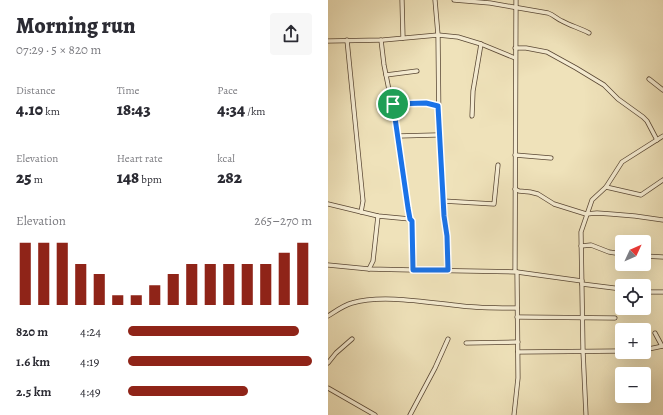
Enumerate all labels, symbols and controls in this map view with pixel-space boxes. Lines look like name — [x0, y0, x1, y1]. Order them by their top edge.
text: Morning run — [16, 11, 136, 41]
button: share — [270, 13, 312, 55]
text: 07:29 · 5 × 820 m — [16, 41, 101, 58]
text: Distance — [16, 83, 55, 98]
text: Time — [117, 83, 140, 98]
text: Pace — [217, 83, 238, 98]
pin — [376, 87, 410, 121]
icon: arrive — [382, 93, 404, 115]
text: 4.10 — [16, 98, 43, 121]
text: 18:43 — [117, 98, 151, 121]
text: 4:34 — [217, 98, 245, 121]
text: km — [43, 104, 60, 119]
text: /km — [245, 104, 266, 119]
text: Elevation — [16, 151, 58, 166]
text: Heart rate — [117, 151, 163, 166]
text: kcal — [217, 151, 235, 166]
text: 25 — [16, 166, 32, 189]
text: 148 — [117, 166, 139, 189]
text: 282 — [217, 166, 242, 189]
text: m — [32, 172, 43, 187]
text: bpm — [139, 172, 162, 187]
text: Elevation — [16, 212, 66, 229]
text: 265–270 m — [254, 212, 312, 229]
north arrow — [615, 235, 651, 271]
map controls — [615, 235, 651, 403]
button: locate — [615, 279, 651, 315]
text: 820 m — [16, 323, 48, 340]
text: 4:24 — [80, 323, 101, 340]
button: + — [615, 323, 651, 359]
text: 1.6 km — [16, 353, 50, 370]
text: 4:19 — [80, 353, 99, 370]
button: − — [615, 367, 651, 403]
text: 2.5 km — [16, 383, 51, 400]
text: 4:49 — [80, 383, 101, 400]

